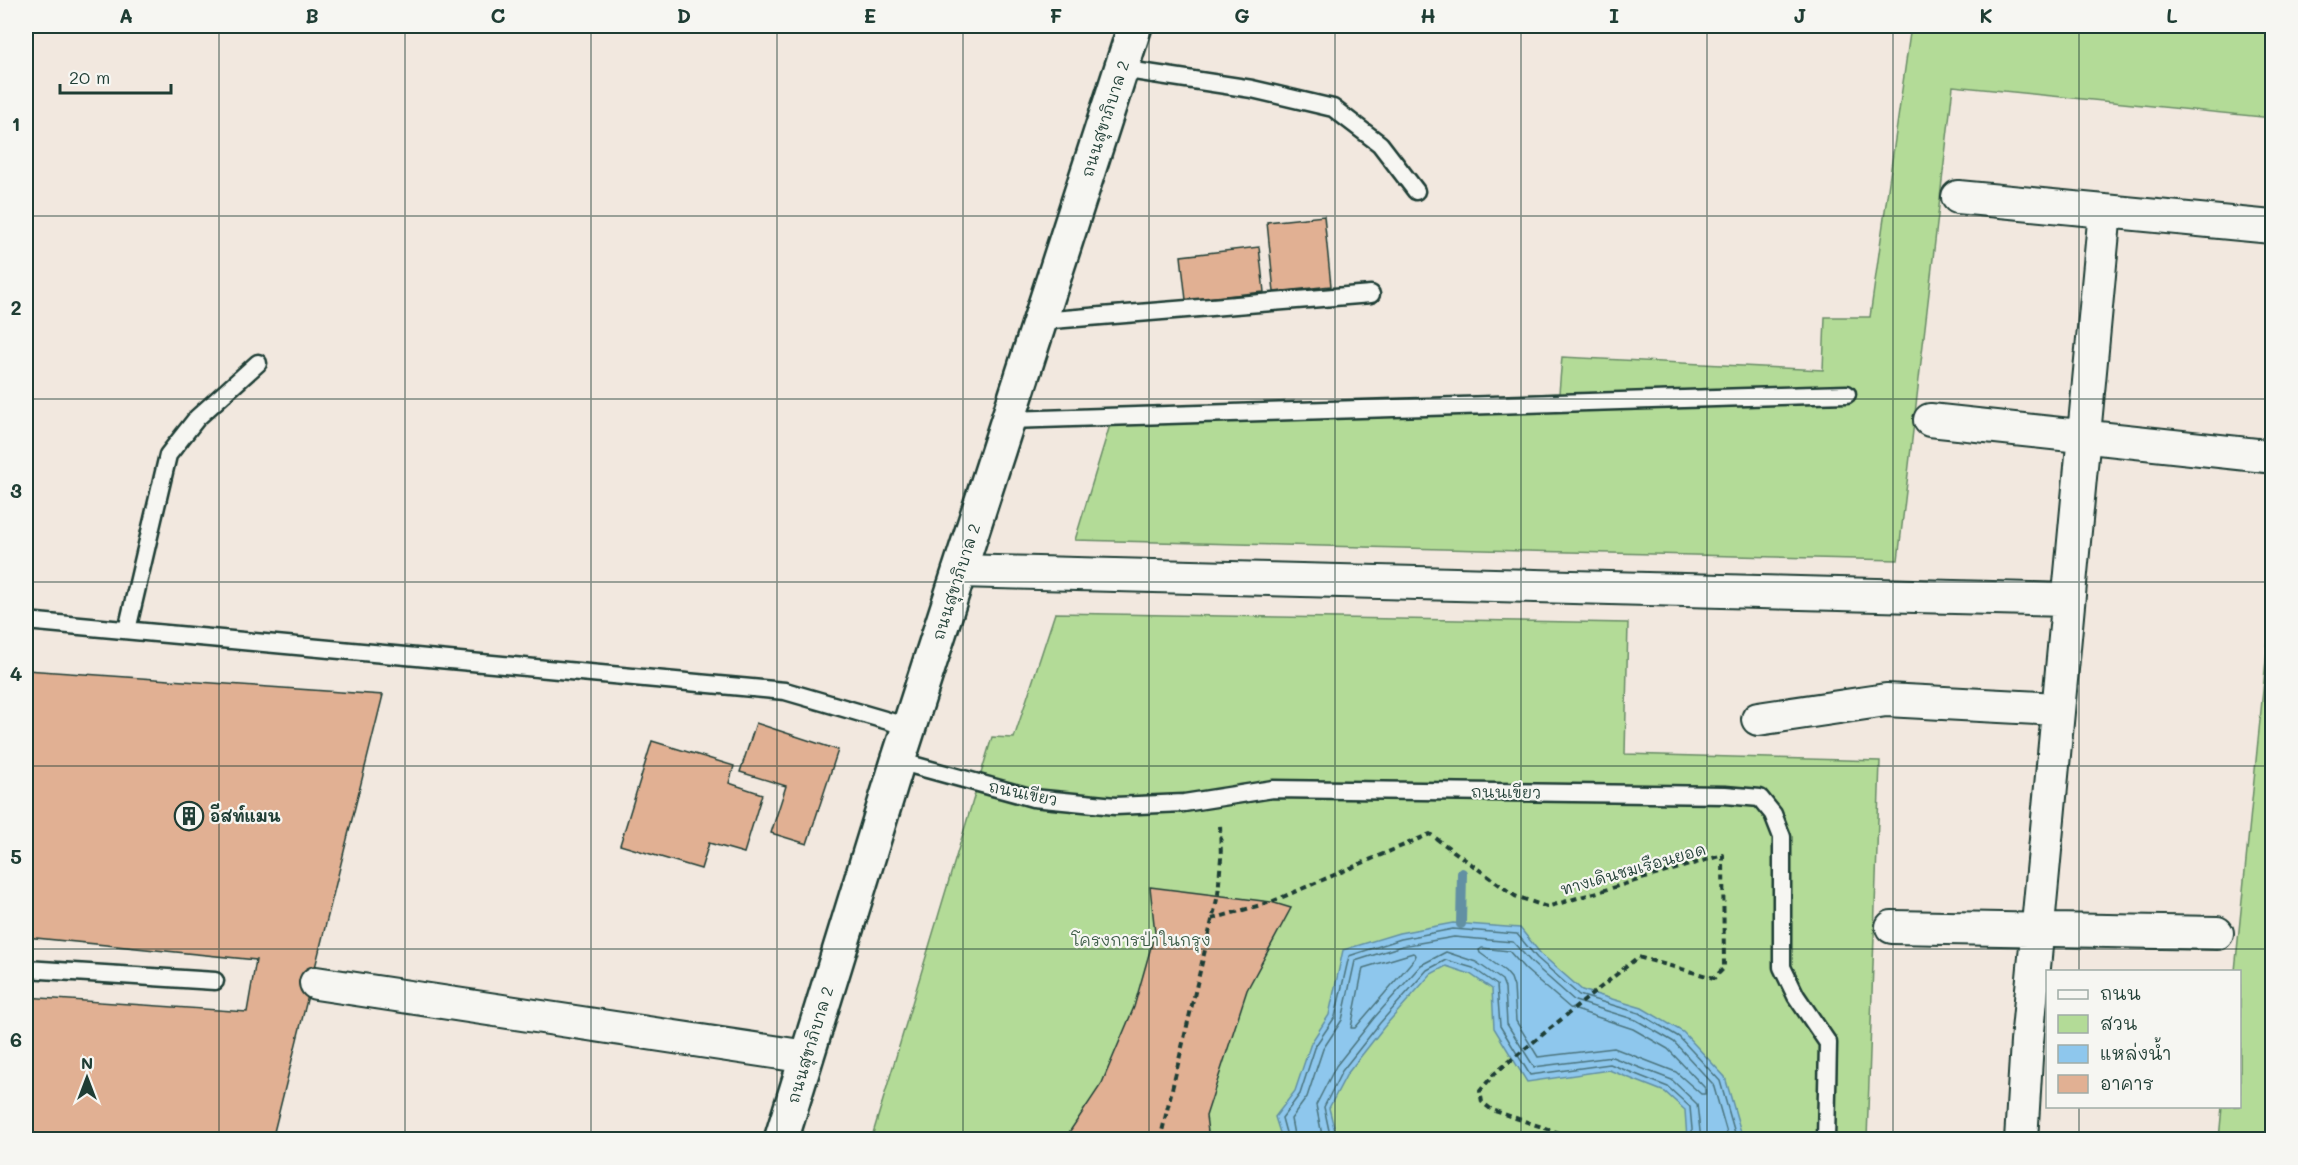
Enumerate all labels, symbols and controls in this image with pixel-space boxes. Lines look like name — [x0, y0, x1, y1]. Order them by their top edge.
text: A — [119, 2, 133, 28]
text: B — [305, 2, 319, 28]
text: C — [491, 2, 506, 28]
text: D — [677, 2, 691, 28]
text: E — [864, 2, 876, 28]
text: F — [1050, 2, 1063, 28]
text: G — [1234, 2, 1250, 28]
text: H — [1420, 2, 1436, 28]
text: I — [1609, 2, 1619, 28]
text: J — [1793, 2, 1807, 28]
text: K — [1979, 2, 1993, 28]
text: L — [2166, 2, 2178, 28]
scale bar — [60, 57, 171, 95]
street label: ถนนสุขาภิบาล 2 — [1076, 58, 1136, 181]
text: 20 m — [69, 65, 110, 89]
text: 1 — [12, 110, 20, 136]
text: 2 — [10, 294, 22, 320]
text: 3 — [10, 477, 22, 503]
street label: ถนนสุขาภิบาล 2 — [927, 521, 987, 644]
text: 4 — [10, 660, 23, 686]
street label: ถนนเขียว — [987, 775, 1060, 810]
street label: ถนนเขียว — [1471, 780, 1541, 803]
building icon: อีสท์แมน — [173, 800, 205, 832]
place label: อีสท์แมน — [210, 803, 280, 826]
street label: ทางเดินชมเรือนยอด — [1558, 838, 1708, 899]
text: 5 — [10, 843, 22, 869]
park label: โครงการป่าในกรุง — [1070, 929, 1211, 953]
legend — [2046, 970, 2241, 1108]
text: ถนน — [2100, 981, 2141, 1005]
street label: ถนนสุขาภิบาล 2 — [782, 984, 840, 1107]
text: สวน — [2100, 1011, 2137, 1035]
text: 6 — [10, 1026, 22, 1052]
text: แหล่งน้ำ — [2100, 1037, 2171, 1065]
north arrow — [57, 1048, 117, 1108]
text: N — [81, 1052, 93, 1073]
text: อาคาร — [2100, 1071, 2154, 1095]

